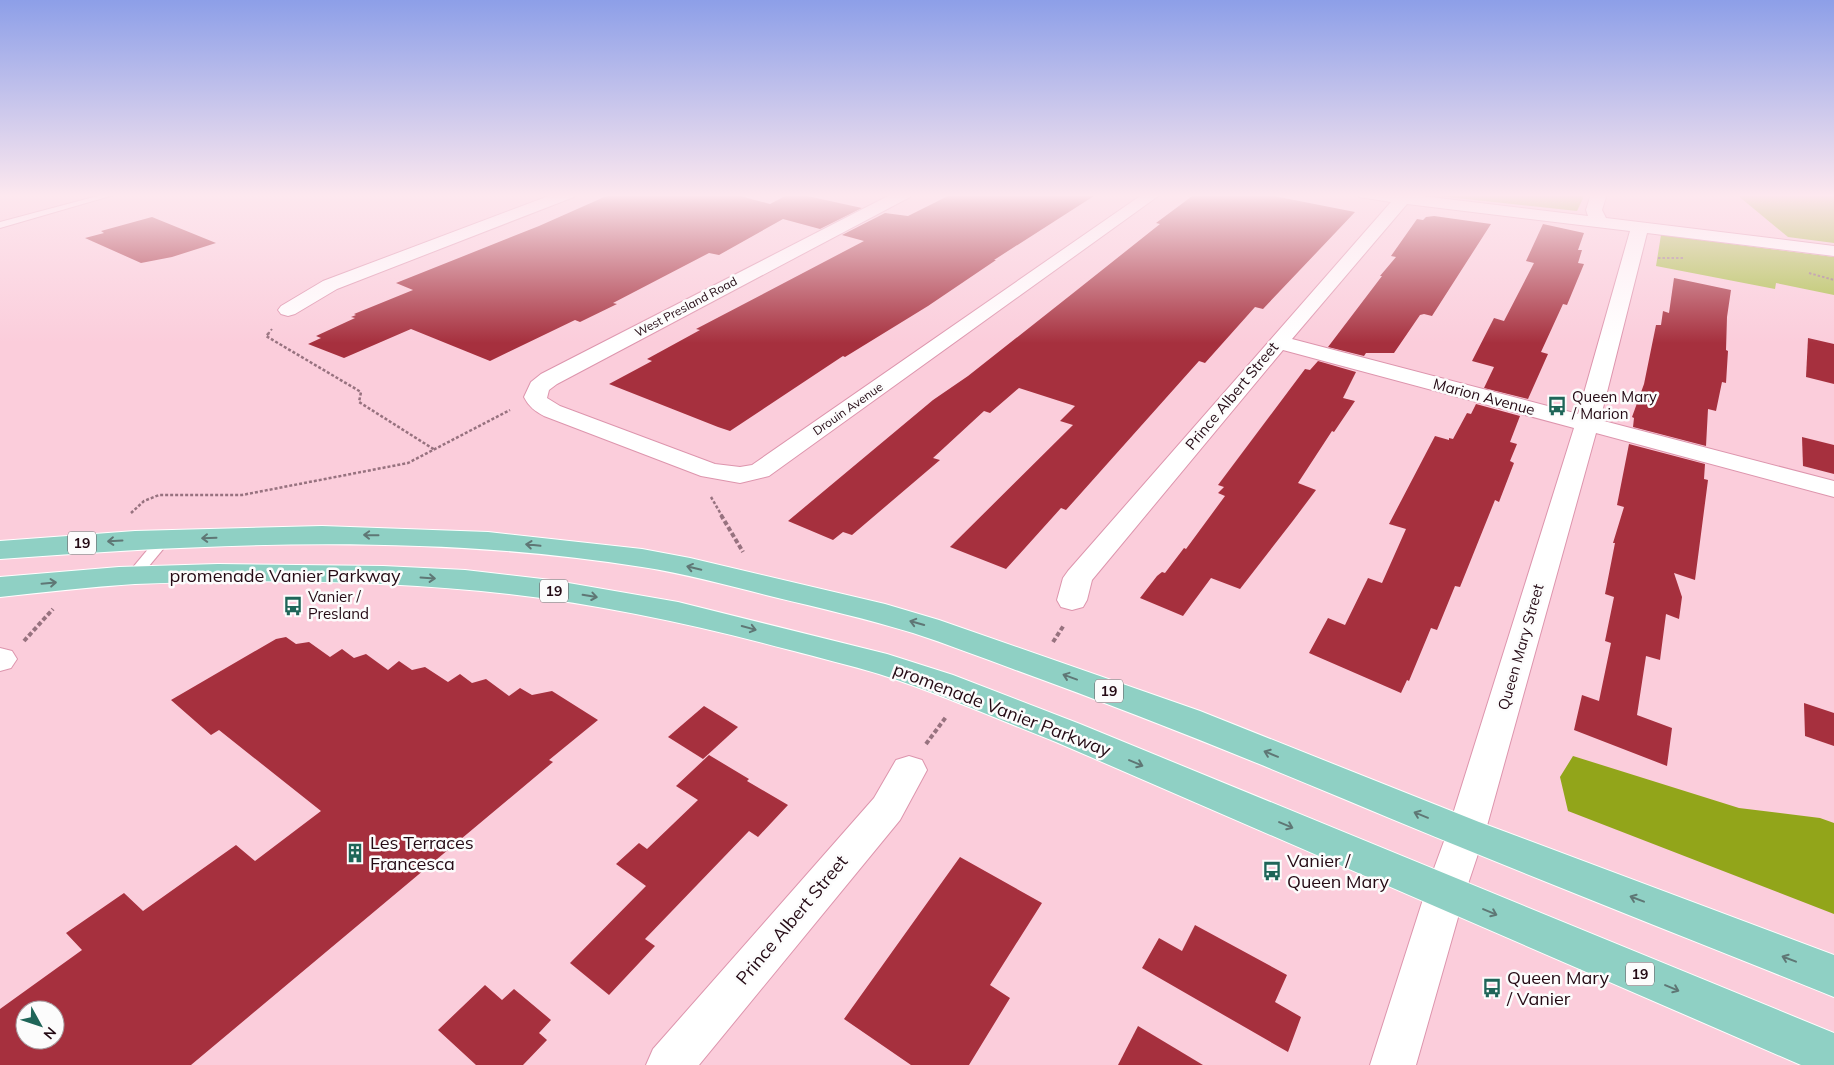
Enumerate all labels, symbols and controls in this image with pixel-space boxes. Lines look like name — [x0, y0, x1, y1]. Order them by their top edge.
street label: West Presland Road — [632, 273, 739, 340]
street label: Prince Albert Street — [1181, 338, 1282, 453]
street label: Marion Avenue — [1431, 374, 1537, 419]
street label: Drouin Avenue — [810, 379, 886, 438]
place label: Queen Mary / Marion — [1571, 387, 1657, 423]
bus stop icon: Queen Mary / Marion — [1546, 395, 1568, 417]
one-way arrow — [363, 531, 379, 540]
road number: 19 — [68, 532, 96, 554]
one-way arrow — [201, 533, 217, 542]
one-way arrow — [107, 536, 123, 545]
one-way arrow — [525, 540, 541, 550]
one-way arrow — [686, 563, 702, 572]
street label: promenade Vanier Parkway — [169, 564, 401, 587]
one-way arrow — [420, 573, 436, 583]
one-way arrow — [40, 578, 56, 588]
road number: 19 — [540, 580, 568, 602]
street label: Queen Mary Street — [1493, 582, 1548, 712]
place label: Vanier / Presland — [308, 587, 369, 623]
one-way arrow — [581, 591, 597, 601]
bus stop icon: Vanier / Presland — [282, 595, 304, 617]
one-way arrow — [909, 618, 925, 628]
one-way arrow — [740, 624, 756, 634]
street label: promenade Vanier Parkway — [890, 657, 1115, 762]
one-way arrow — [1063, 672, 1078, 681]
road number: 19 — [1095, 679, 1123, 702]
one-way arrow — [1264, 749, 1279, 758]
one-way arrow — [1128, 758, 1143, 768]
one-way arrow — [1414, 809, 1429, 819]
one-way arrow — [1278, 821, 1293, 831]
place label: Les Terraces Francesca — [370, 831, 474, 875]
building icon: Les Terraces Francesca — [344, 842, 366, 864]
place label: Vanier / Queen Mary — [1287, 849, 1389, 893]
street label: Prince Albert Street — [731, 850, 852, 989]
bus stop icon: Vanier / Queen Mary — [1261, 860, 1283, 882]
one-way arrow — [1630, 894, 1646, 903]
one-way arrow — [1482, 907, 1497, 917]
one-way arrow — [1781, 953, 1796, 962]
road number: 19 — [1626, 962, 1654, 986]
place label: Queen Mary / Vanier — [1506, 966, 1609, 1010]
bus stop icon: Queen Mary / Vanier — [1481, 977, 1503, 999]
one-way arrow — [1664, 984, 1679, 993]
north arrow — [15, 1000, 65, 1050]
text: N — [40, 1024, 60, 1043]

